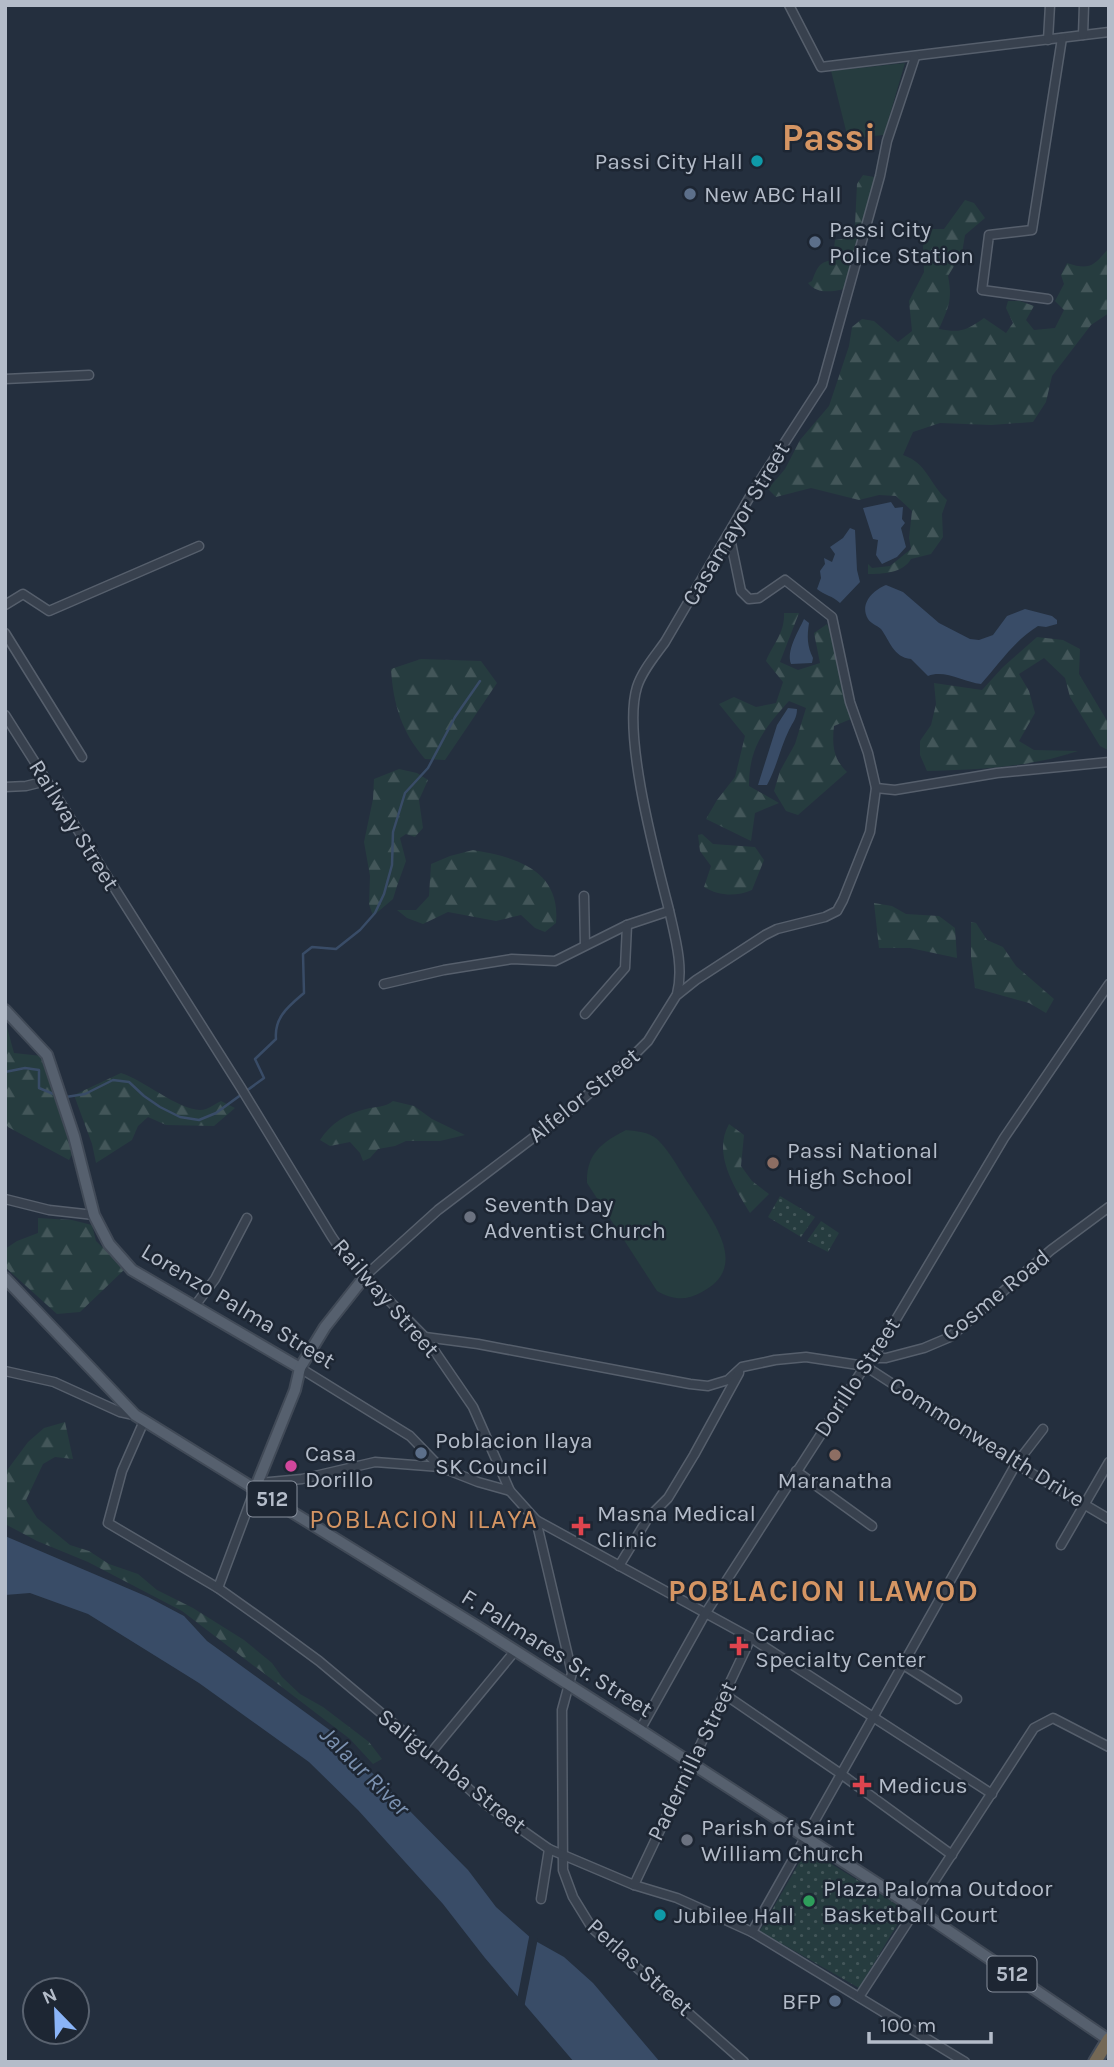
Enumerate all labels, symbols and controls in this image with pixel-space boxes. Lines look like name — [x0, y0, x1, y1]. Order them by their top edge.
district label: Passi — [782, 116, 876, 159]
place label: Passi City Hall — [594, 148, 743, 175]
marker: Passi City Hall — [749, 153, 765, 169]
place label: New ABC Hall — [704, 181, 842, 208]
marker: New ABC Hall — [682, 186, 698, 202]
place label: Passi City Police Station — [829, 216, 974, 269]
marker: Passi City Police Station — [807, 234, 823, 250]
street label: Casamayor Street — [677, 437, 796, 611]
street label: Railway Street — [23, 755, 125, 895]
street label: Alfelor Street — [523, 1042, 645, 1148]
place label: Passi National High School — [787, 1137, 938, 1190]
marker: Passi National High School — [765, 1155, 781, 1171]
place label: Seventh Day Adventist Church — [484, 1191, 666, 1244]
marker: Seventh Day Adventist Church — [462, 1209, 478, 1225]
street label: Railway Street — [327, 1233, 445, 1363]
street label: Lorenzo Palma Street — [136, 1238, 340, 1375]
street label: Cosme Road — [937, 1243, 1055, 1347]
street label: Dorillo Street — [808, 1312, 906, 1442]
street label: Commonwealth Drive — [884, 1371, 1090, 1513]
place label: Poblacion Ilaya SK Council — [435, 1427, 593, 1480]
place label: Casa Dorillo — [305, 1440, 373, 1493]
marker: Poblacion Ilaya SK Council — [413, 1445, 429, 1461]
marker: Maranatha — [827, 1447, 843, 1463]
marker: Casa Dorillo — [283, 1458, 299, 1474]
place label: Maranatha — [778, 1467, 892, 1494]
road number: 512 — [247, 1482, 296, 1516]
place label: Masna Medical Clinic — [597, 1500, 756, 1553]
district label: POBLACION ILAYA — [309, 1504, 539, 1535]
marker: Masna Medical Clinic — [571, 1516, 591, 1536]
district label: POBLACION ILAWOD — [668, 1573, 980, 1609]
street label: F. Palmares Sr. Street — [456, 1583, 658, 1723]
place label: Cardiac Specialty Center — [755, 1620, 926, 1673]
marker: Cardiac Specialty Center — [729, 1636, 749, 1656]
street label: Padernilla Street — [642, 1677, 742, 1845]
street label: Saligumba Street — [372, 1703, 532, 1839]
water label: Jalaur River — [314, 1720, 416, 1822]
place label: Medicus — [878, 1772, 968, 1799]
marker: Medicus — [852, 1775, 872, 1795]
place label: Parish of Saint William Church — [701, 1814, 864, 1867]
marker: Parish of Saint William Church — [679, 1832, 695, 1848]
place label: Plaza Paloma Outdoor Basketball Court — [823, 1875, 1053, 1928]
marker: Plaza Paloma Outdoor Basketball Court — [801, 1893, 817, 1909]
place label: Jubilee Hall — [674, 1902, 794, 1929]
marker: Jubilee Hall — [652, 1907, 668, 1923]
street label: Perlas Street — [582, 1913, 699, 2022]
road number: 512 — [988, 1956, 1036, 1992]
north arrow — [21, 1976, 91, 2046]
text: N — [39, 1983, 60, 2009]
place label: BFP — [782, 1988, 821, 2015]
marker: BFP — [827, 1993, 843, 2009]
scale bar — [869, 2000, 992, 2044]
text: 100 m — [880, 2013, 937, 2037]

